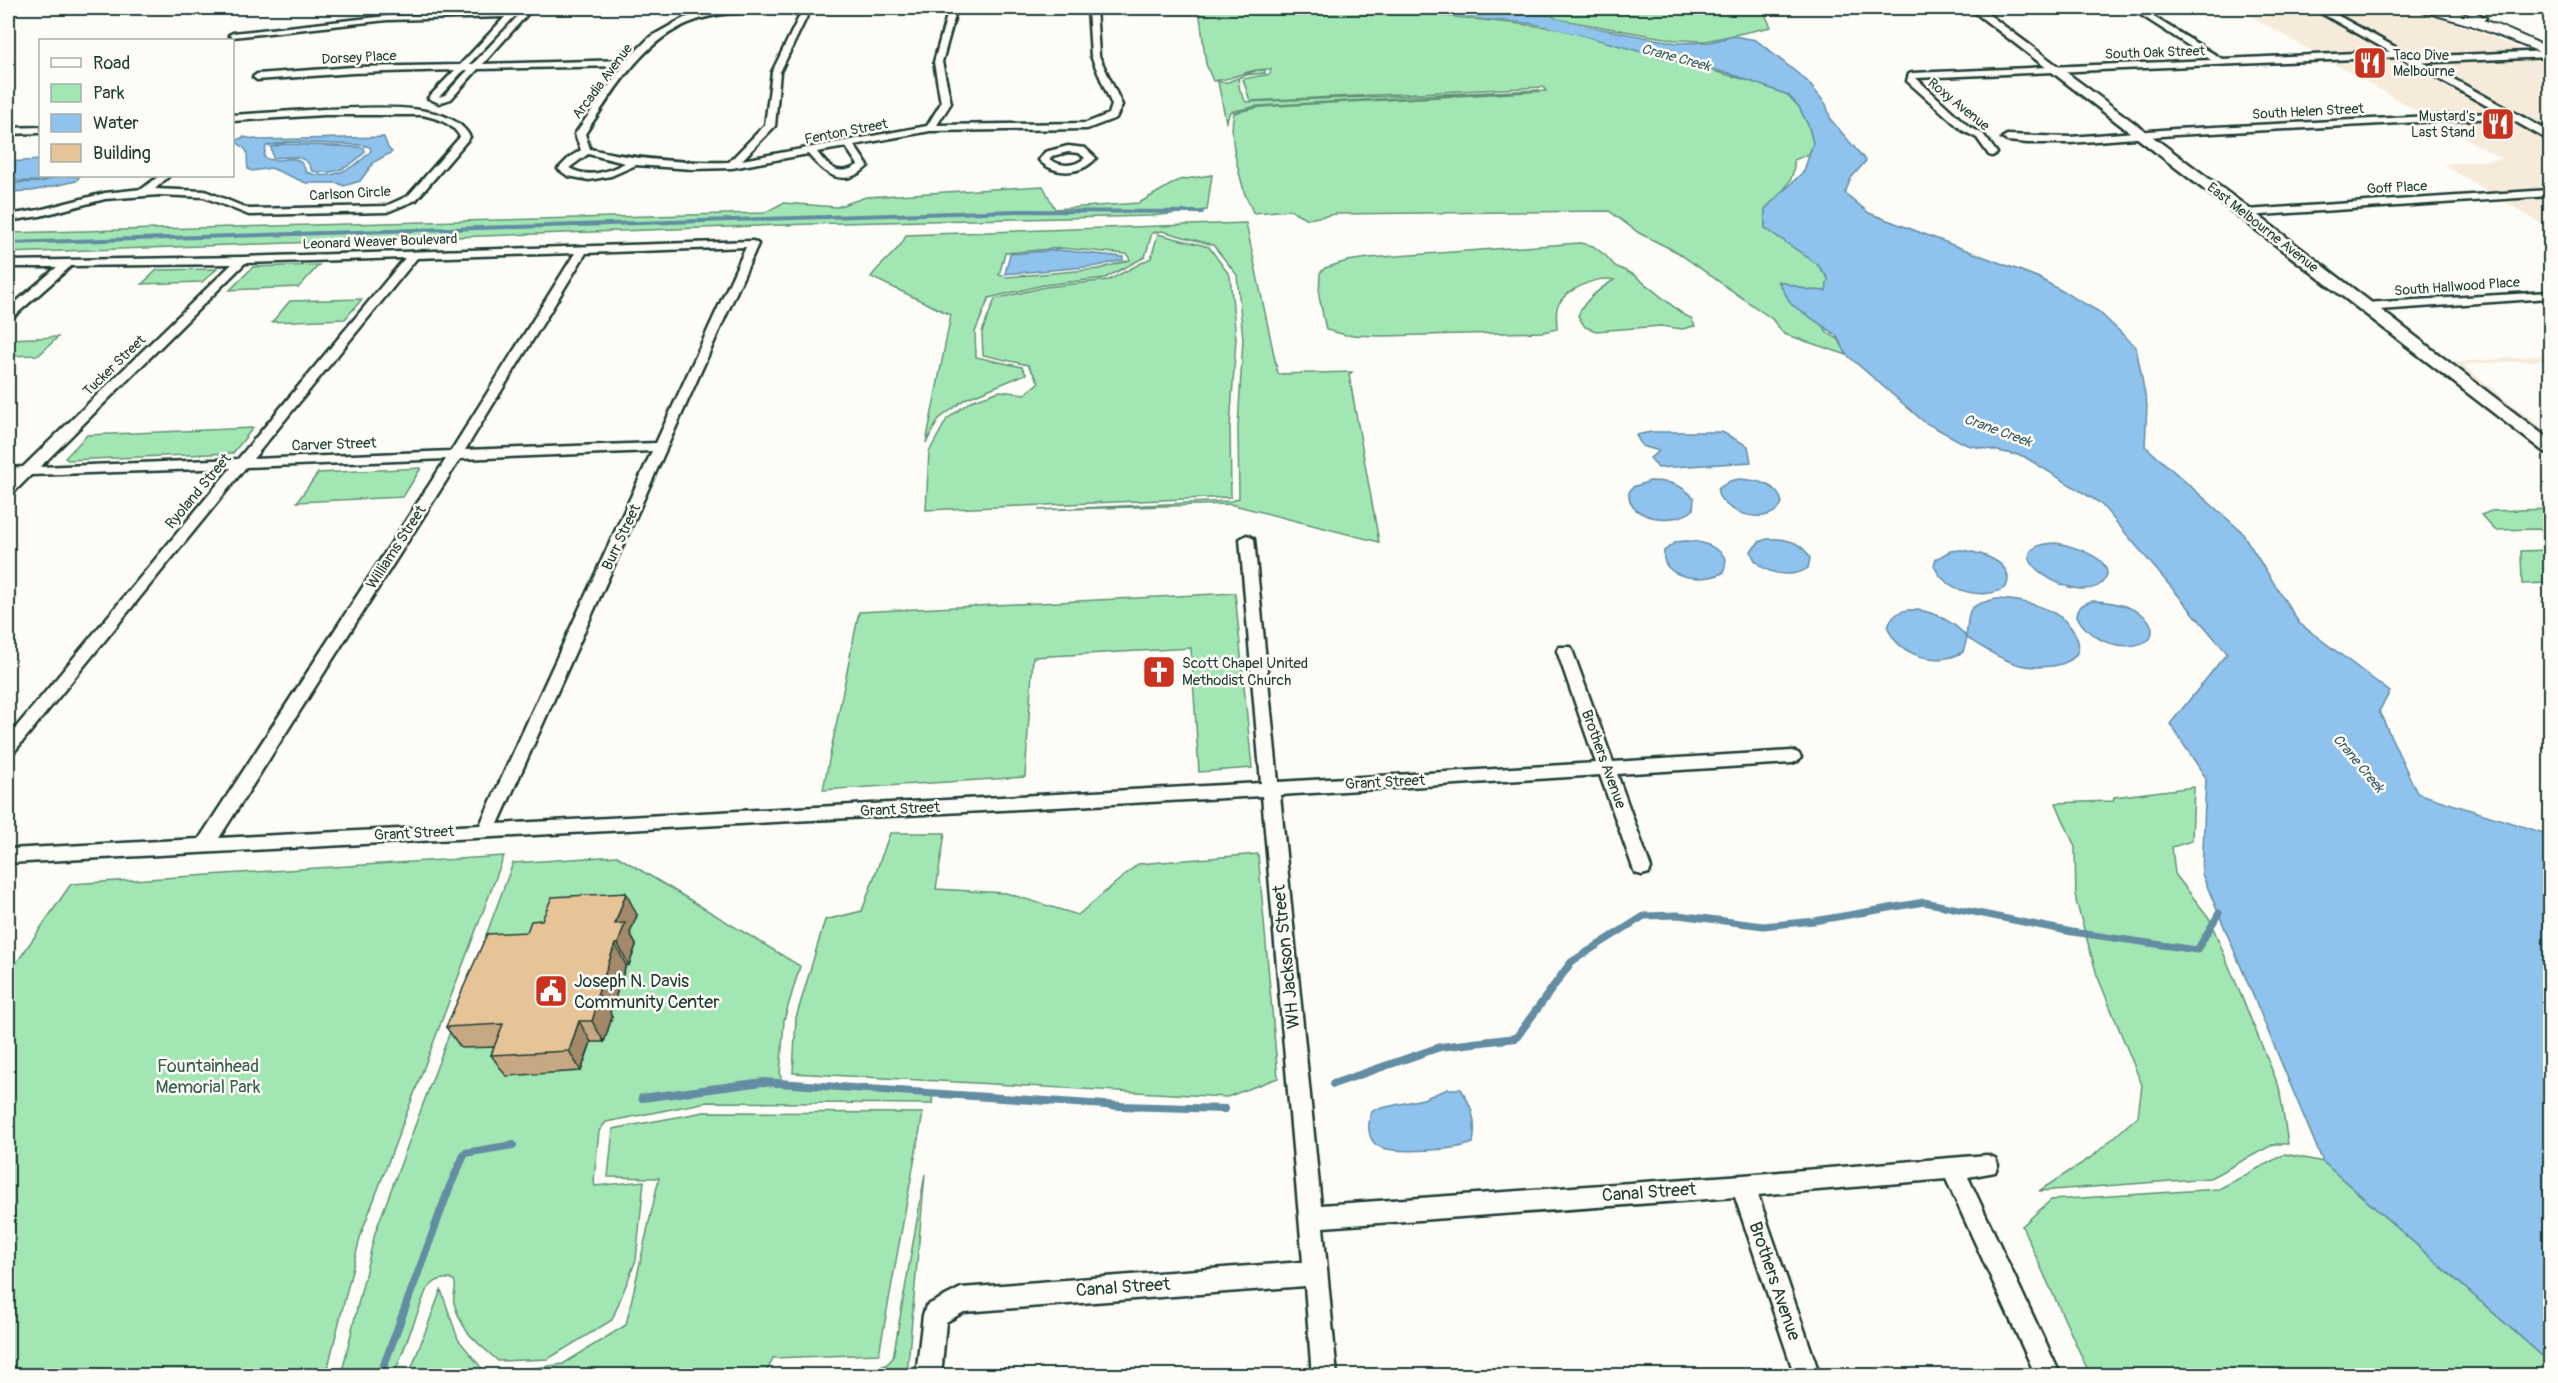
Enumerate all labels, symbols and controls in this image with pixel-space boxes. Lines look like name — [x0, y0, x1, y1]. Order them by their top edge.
legend — [39, 39, 234, 177]
street label: Arcadia Avenue — [569, 40, 636, 122]
water label: Crane Creek — [1640, 40, 1713, 75]
street label: South Oak Street — [2105, 42, 2206, 63]
restaurant icon: Taco Dive Melbourne — [2352, 45, 2388, 81]
street label: Dorsey Place — [321, 47, 397, 68]
place label: Taco Dive Melbourne — [2393, 47, 2455, 80]
text: Road — [93, 52, 130, 75]
street label: Roxy Avenue — [1924, 74, 1993, 135]
text: Park — [93, 82, 125, 105]
street label: South Helen Street — [2252, 100, 2365, 123]
restaurant icon: Mustard's Last Stand — [2480, 106, 2516, 142]
place label: Mustard's Last Stand — [2411, 108, 2476, 141]
text: Water — [93, 112, 139, 135]
street label: Fenton Street — [803, 115, 889, 148]
text: Building — [93, 142, 151, 165]
street label: Goff Place — [2366, 177, 2428, 198]
street label: East Melbourne Avenue — [2204, 179, 2322, 276]
street label: Carlson Circle — [309, 183, 391, 204]
street label: Leonard Weaver Boulevard — [302, 230, 458, 253]
street label: South Hallwood Place — [2394, 274, 2521, 299]
street label: Tucker Street — [80, 331, 149, 399]
water label: Crane Creek — [1962, 410, 2035, 451]
street label: Carver Street — [291, 433, 378, 455]
street label: Ryoland Street — [161, 449, 236, 533]
street label: Burr Street — [598, 500, 645, 573]
street label: Williams Street — [362, 501, 431, 593]
church icon: Scott Chapel United Methodist Church — [1141, 654, 1177, 690]
place label: Scott Chapel United Methodist Church — [1182, 654, 1308, 690]
street label: Brothers Avenue — [1577, 707, 1630, 812]
water label: Crane Creek — [2329, 731, 2389, 797]
street label: Grant Street — [1345, 771, 1426, 794]
street label: Grant Street — [860, 798, 941, 821]
street label: Grant Street — [374, 822, 455, 845]
street label: WH Jackson Street — [1267, 883, 1306, 1030]
place label: Joseph N. Davis Community Center — [574, 970, 720, 1014]
public building icon: Joseph N. Davis Community Center — [533, 973, 569, 1009]
park label: Fountainhead Memorial Park — [155, 1055, 261, 1099]
street label: Canal Street — [1601, 1178, 1698, 1207]
street label: Brothers Avenue — [1743, 1219, 1806, 1344]
street label: Canal Street — [1075, 1273, 1172, 1302]

